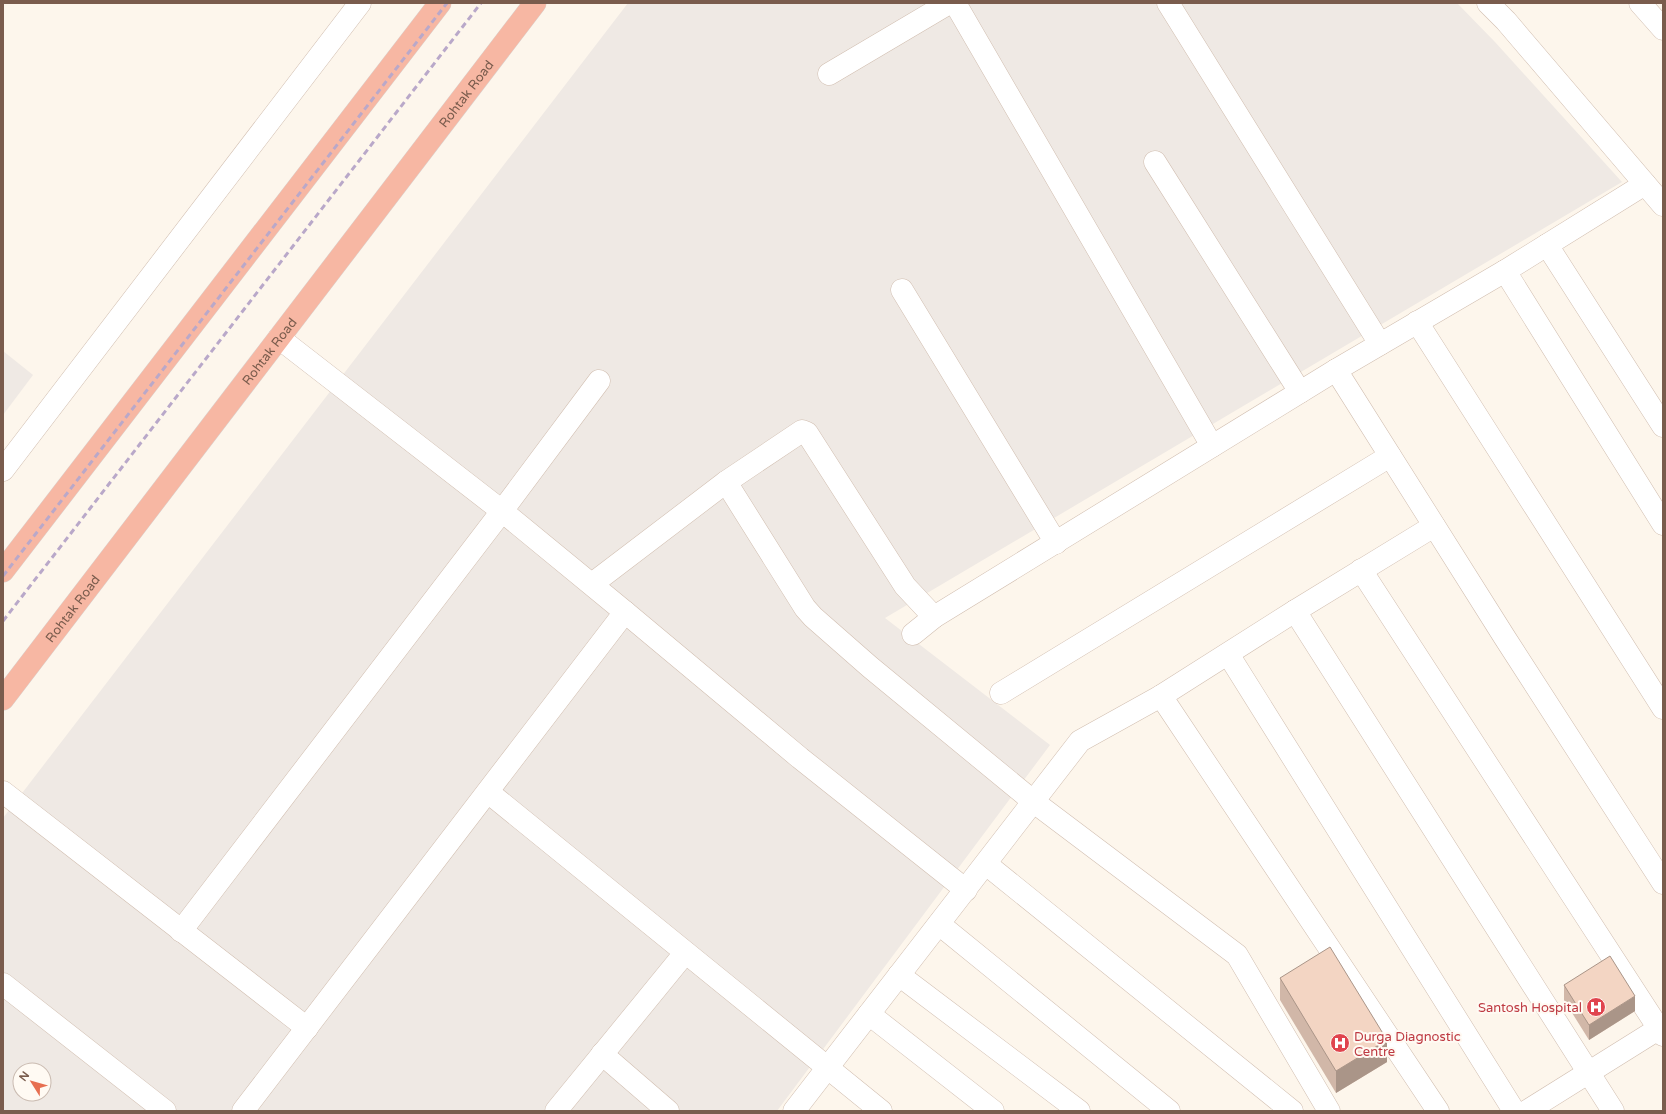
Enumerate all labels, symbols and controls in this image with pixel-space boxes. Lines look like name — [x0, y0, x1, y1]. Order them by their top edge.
street label: Rohtak Road — [436, 57, 497, 131]
street label: Rohtak Road — [239, 315, 301, 388]
street label: Rohtak Road — [42, 572, 104, 646]
hospital icon: Santosh Hospital — [1585, 996, 1607, 1018]
place label: Santosh Hospital — [1478, 1000, 1582, 1016]
place label: Durga Diagnostic Centre — [1354, 1029, 1461, 1060]
hospital icon: Durga Diagnostic Centre — [1329, 1032, 1351, 1054]
north arrow — [12, 1062, 52, 1102]
text: N — [17, 1069, 32, 1084]

